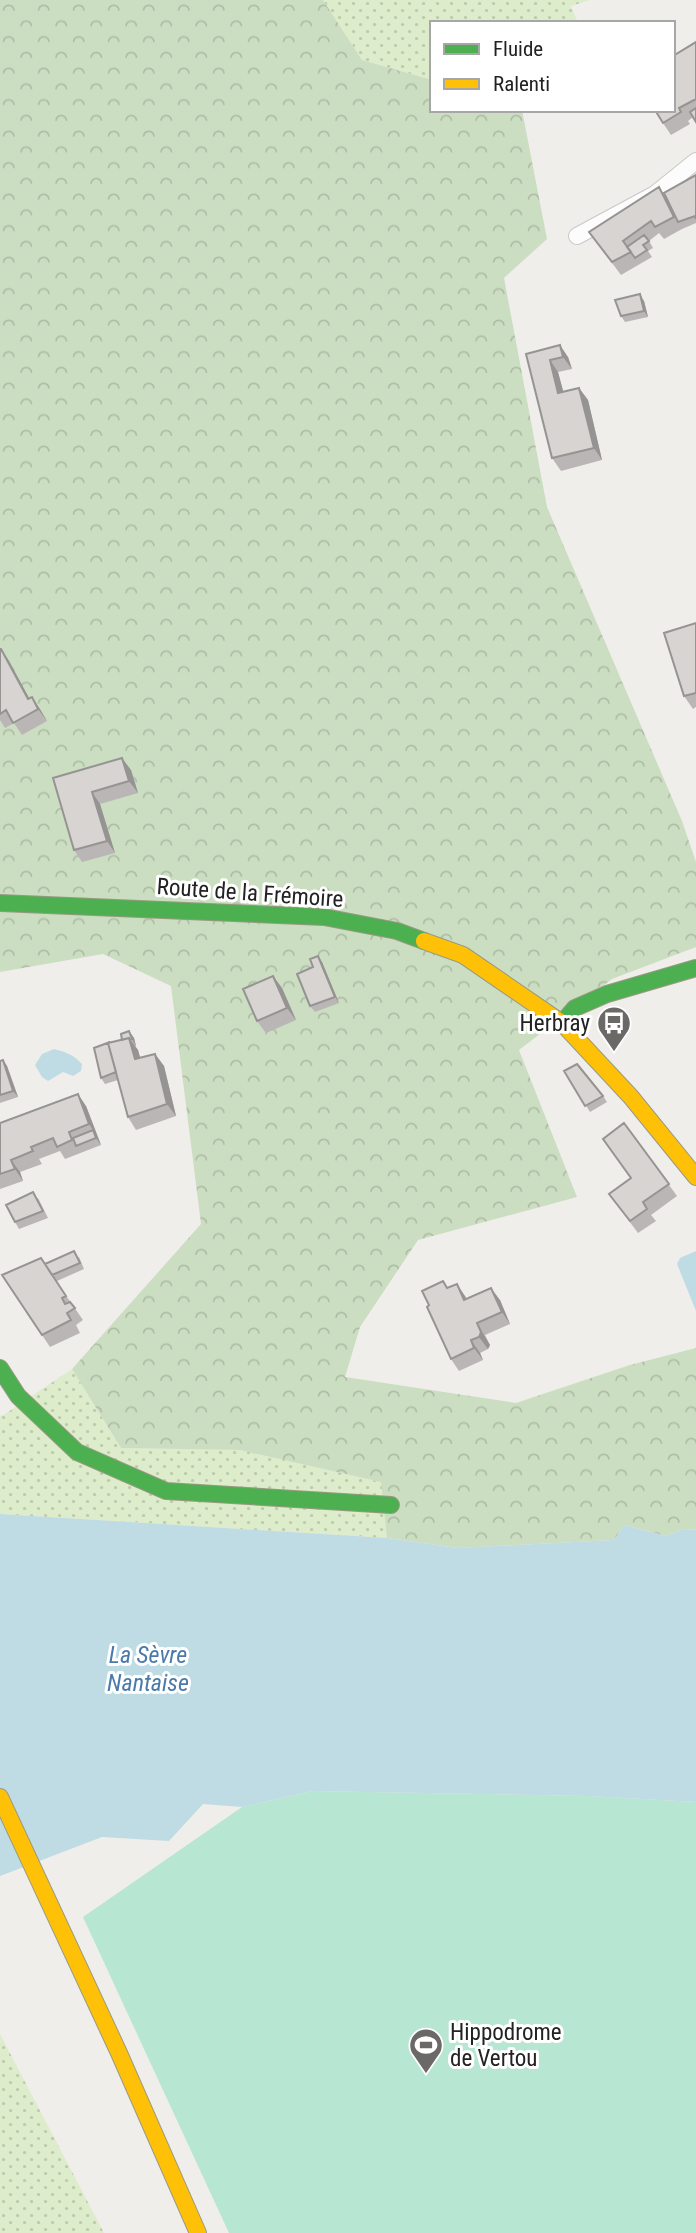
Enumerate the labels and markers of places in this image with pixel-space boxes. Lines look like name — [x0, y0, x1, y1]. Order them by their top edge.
bus stop icon: Herbray — [595, 1004, 633, 1053]
place label: Herbray — [520, 1010, 590, 1037]
place label: Hippodrome de Vertou — [450, 2019, 562, 2072]
sports icon: Hippodrome de Vertou — [407, 2026, 445, 2075]

